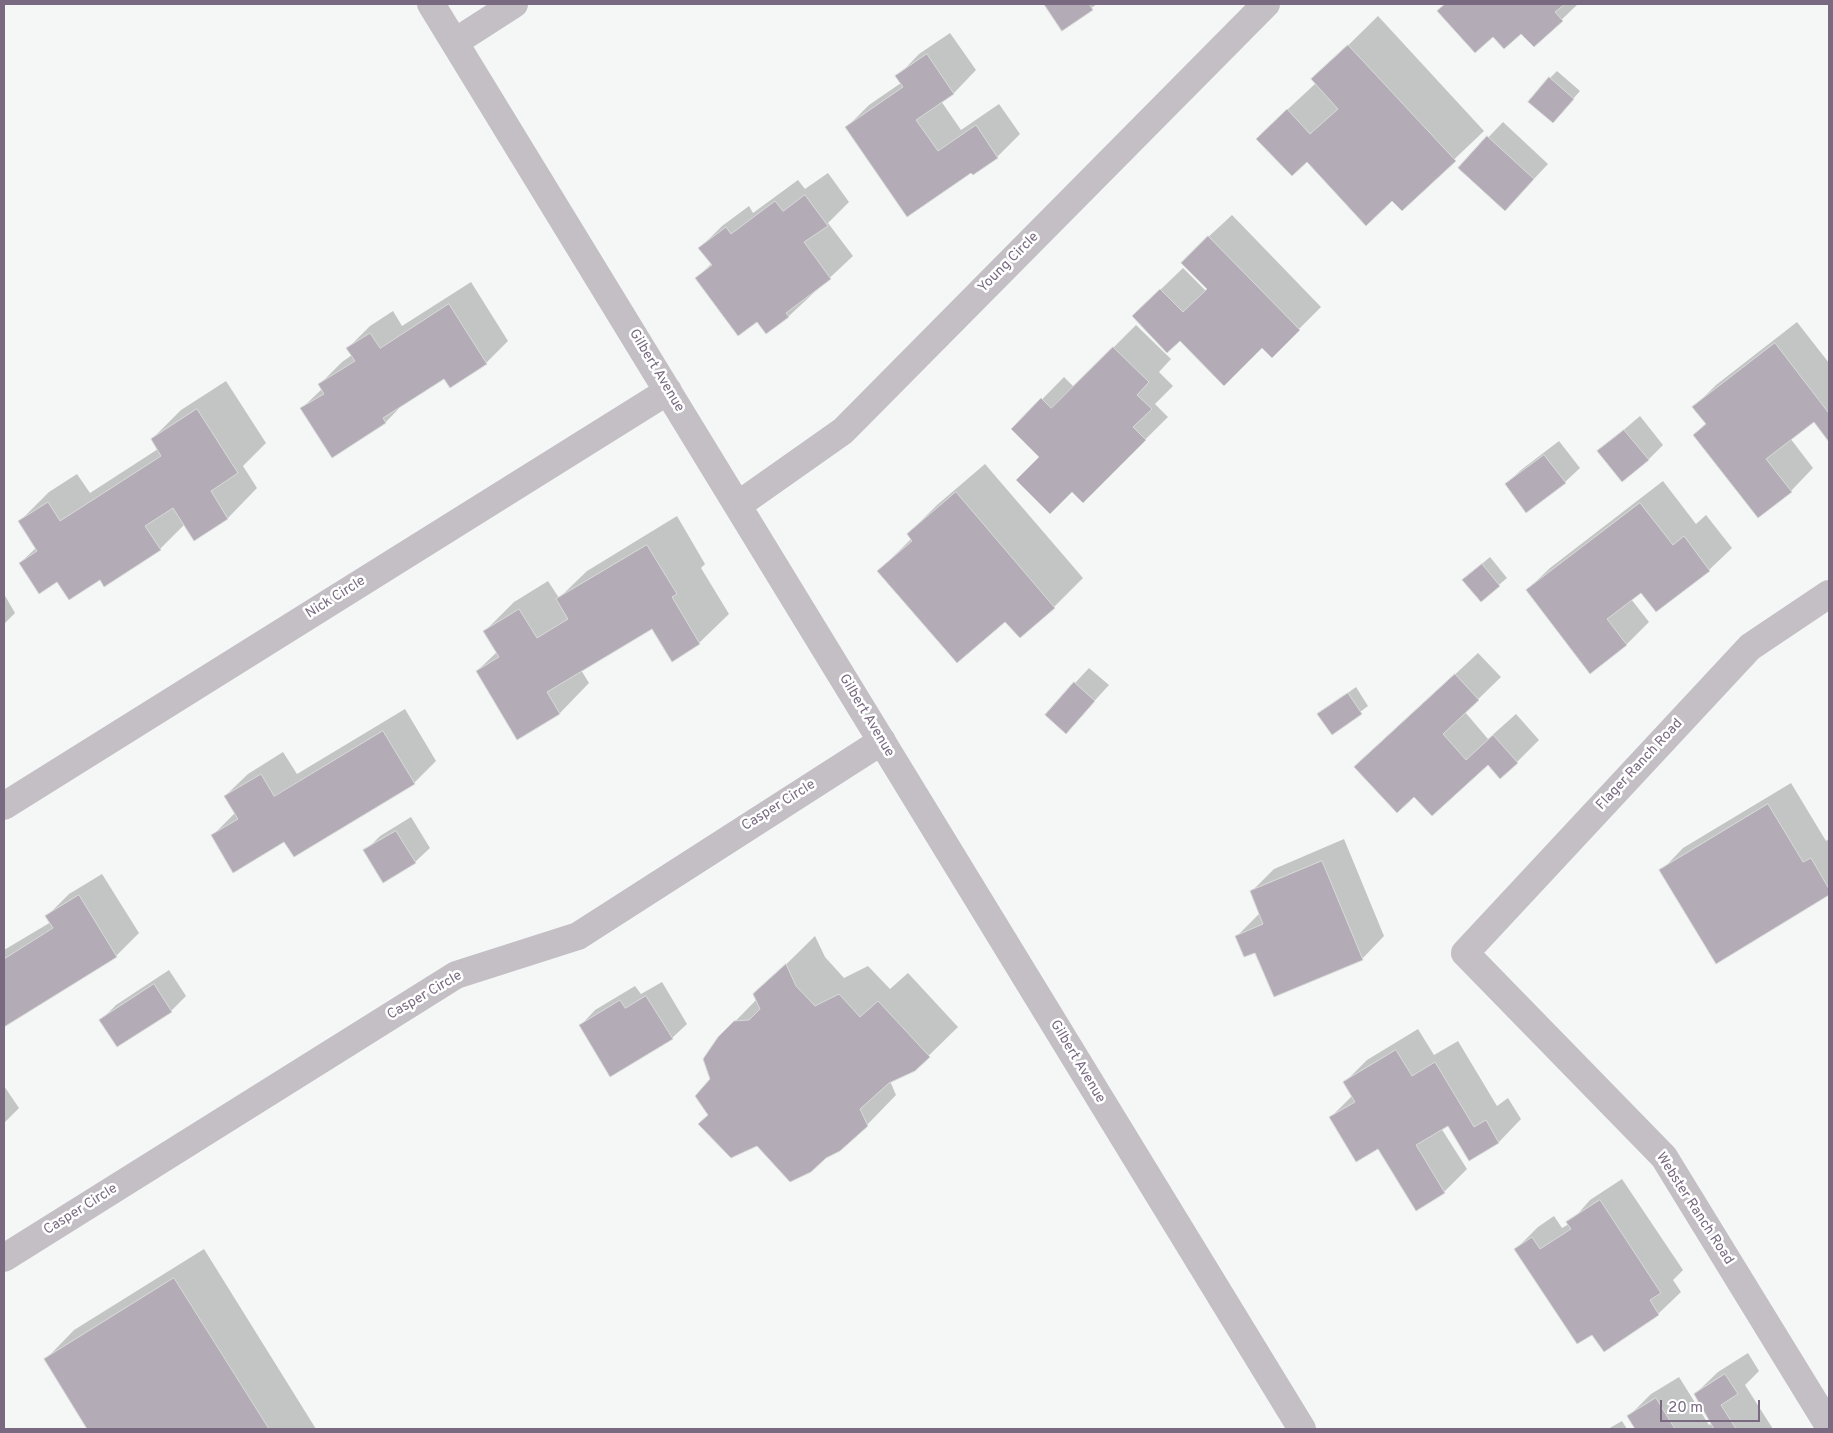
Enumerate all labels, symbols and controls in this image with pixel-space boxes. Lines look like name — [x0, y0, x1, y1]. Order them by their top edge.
street label: Young Circle — [975, 229, 1043, 297]
street label: Gilbert Avenue — [625, 327, 687, 415]
street label: Nick Circle — [303, 573, 369, 623]
street label: Gilbert Avenue — [835, 672, 897, 760]
street label: Flager Ranch Road — [1593, 716, 1687, 814]
street label: Casper Circle — [739, 777, 819, 835]
street label: Casper Circle — [385, 968, 465, 1024]
street label: Gilbert Avenue — [1046, 1018, 1108, 1106]
street label: Webster Ranch Road — [1652, 1150, 1736, 1268]
street label: Casper Circle — [41, 1181, 121, 1239]
scale bar — [1663, 1390, 1763, 1422]
text: 20 m — [1668, 1399, 1703, 1418]

